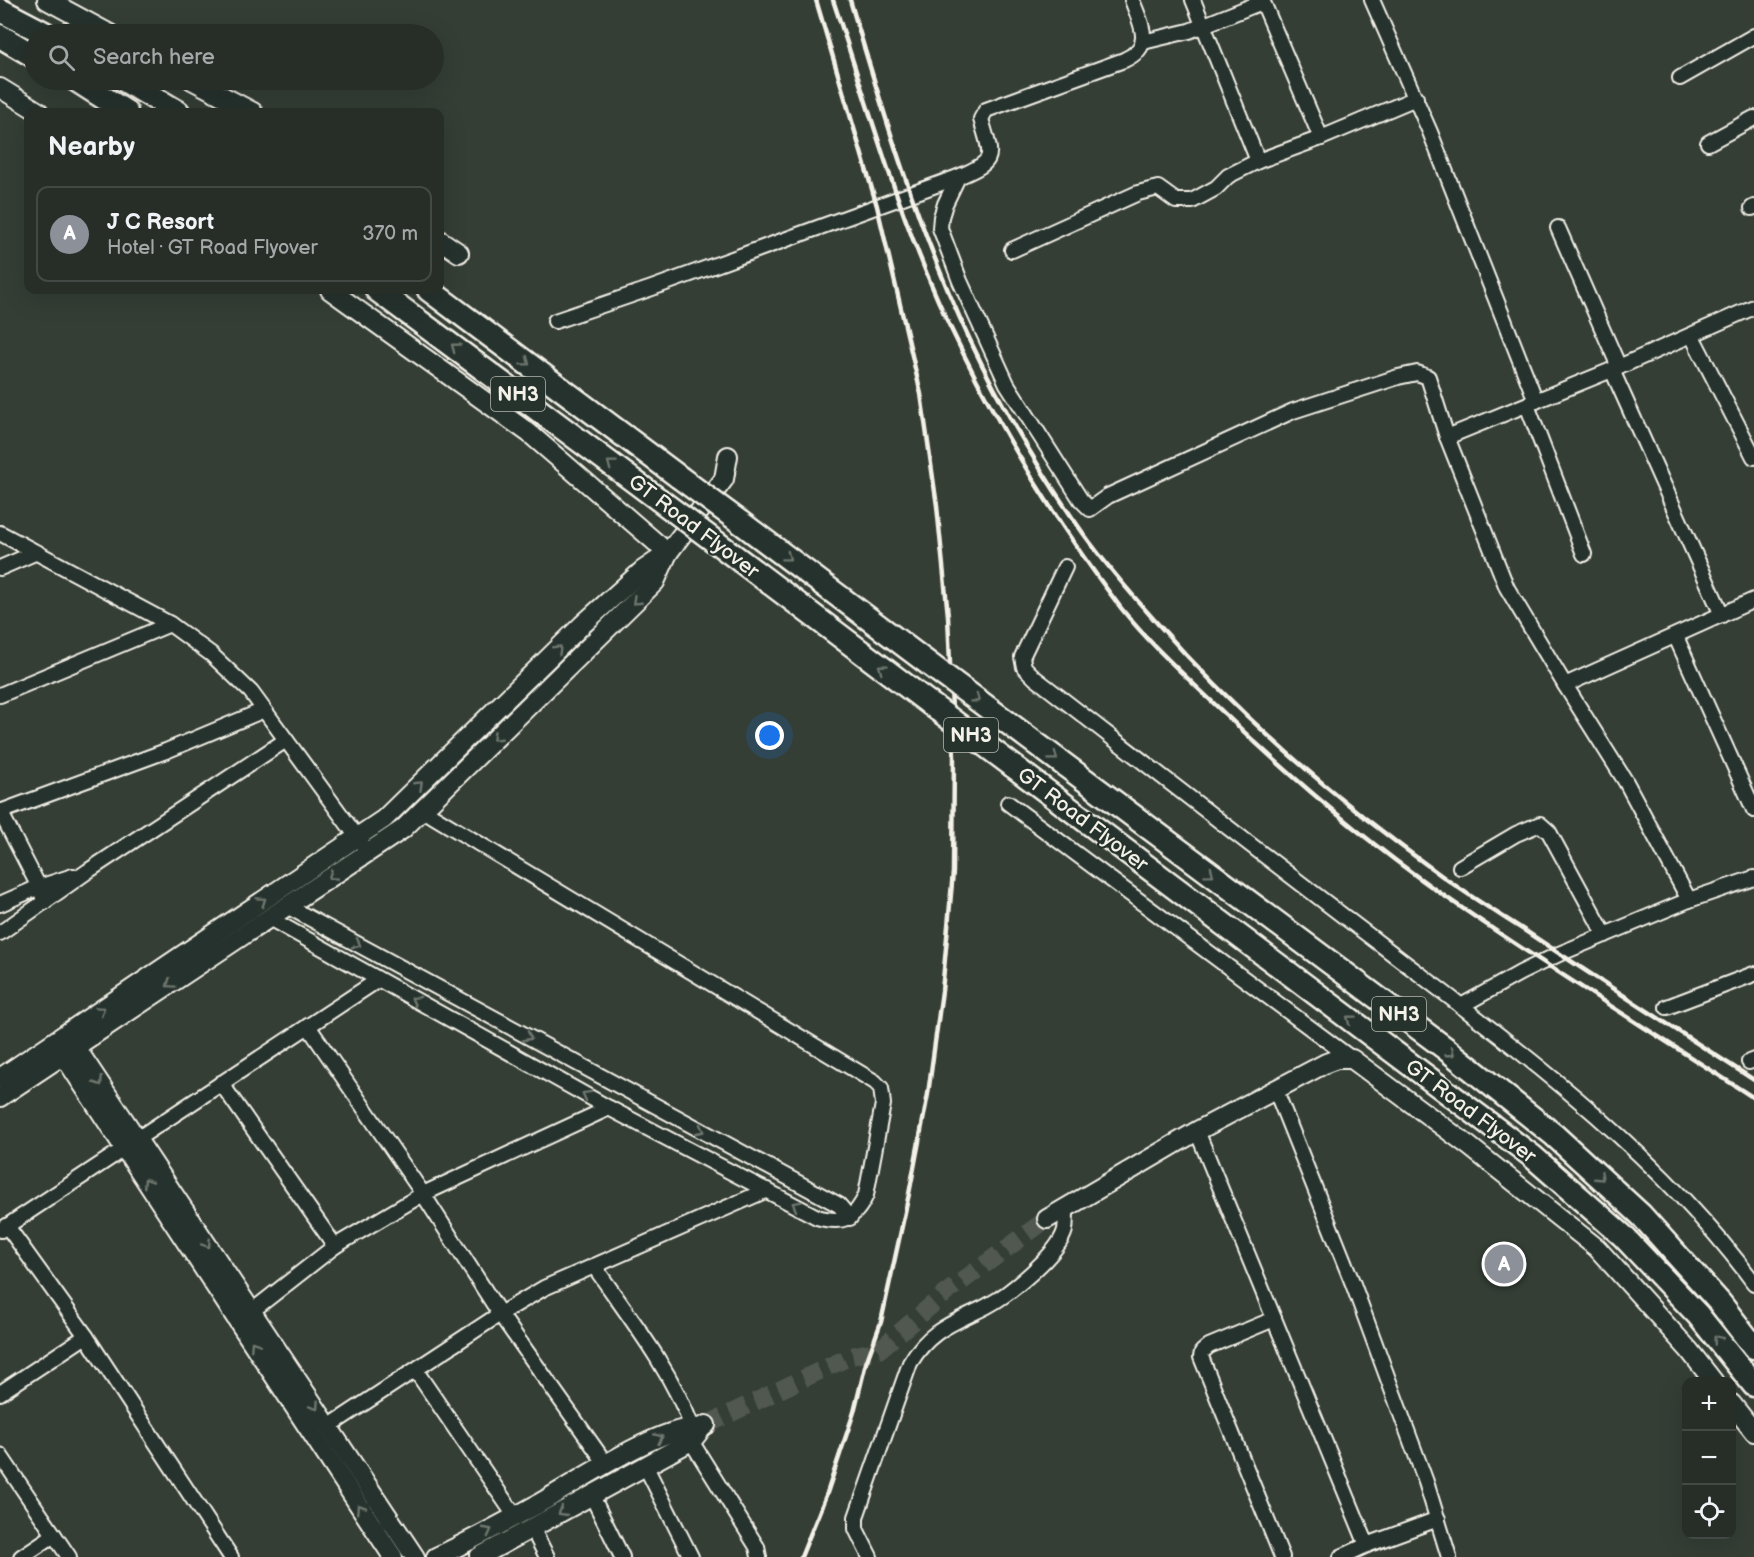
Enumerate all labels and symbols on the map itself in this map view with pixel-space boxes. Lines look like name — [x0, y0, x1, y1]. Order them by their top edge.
one-way arrow — [451, 344, 462, 355]
one-way arrow — [519, 355, 530, 366]
road number: NH3 — [491, 377, 545, 411]
one-way arrow — [607, 460, 618, 471]
street label: GT Road Flyover — [623, 469, 764, 584]
one-way arrow — [780, 550, 791, 561]
one-way arrow — [632, 593, 643, 604]
one-way arrow — [552, 645, 562, 656]
one-way arrow — [878, 664, 889, 675]
one-way arrow — [969, 691, 980, 702]
road number: NH3 — [944, 718, 998, 752]
your location — [755, 721, 784, 750]
one-way arrow — [493, 730, 504, 741]
one-way arrow — [1047, 750, 1058, 761]
street label: GT Road Flyover — [1012, 762, 1153, 877]
one-way arrow — [412, 781, 422, 792]
one-way arrow — [1203, 866, 1214, 877]
one-way arrow — [328, 869, 339, 880]
one-way arrow — [256, 897, 267, 908]
one-way arrow — [351, 937, 361, 948]
one-way arrow — [165, 977, 176, 988]
one-way arrow — [411, 996, 422, 1007]
road number: NH3 — [1372, 997, 1426, 1031]
one-way arrow — [94, 1006, 105, 1017]
one-way arrow — [1346, 1015, 1357, 1026]
one-way arrow — [522, 1030, 532, 1041]
one-way arrow — [1444, 1045, 1455, 1056]
street label: GT Road Flyover — [1400, 1054, 1541, 1169]
one-way arrow — [92, 1075, 103, 1086]
one-way arrow — [582, 1091, 592, 1103]
one-way arrow — [693, 1123, 704, 1134]
one-way arrow — [1594, 1170, 1604, 1181]
one-way arrow — [142, 1178, 154, 1188]
one-way arrow — [791, 1201, 802, 1213]
one-way arrow — [200, 1237, 211, 1248]
pin: A — [1484, 1242, 1524, 1286]
one-way arrow — [1714, 1335, 1725, 1346]
one-way arrow — [249, 1341, 261, 1351]
one-way arrow — [308, 1400, 319, 1411]
one-way arrow — [653, 1433, 664, 1445]
one-way arrow — [356, 1504, 368, 1514]
one-way arrow — [558, 1504, 568, 1516]
one-way arrow — [482, 1527, 492, 1538]

